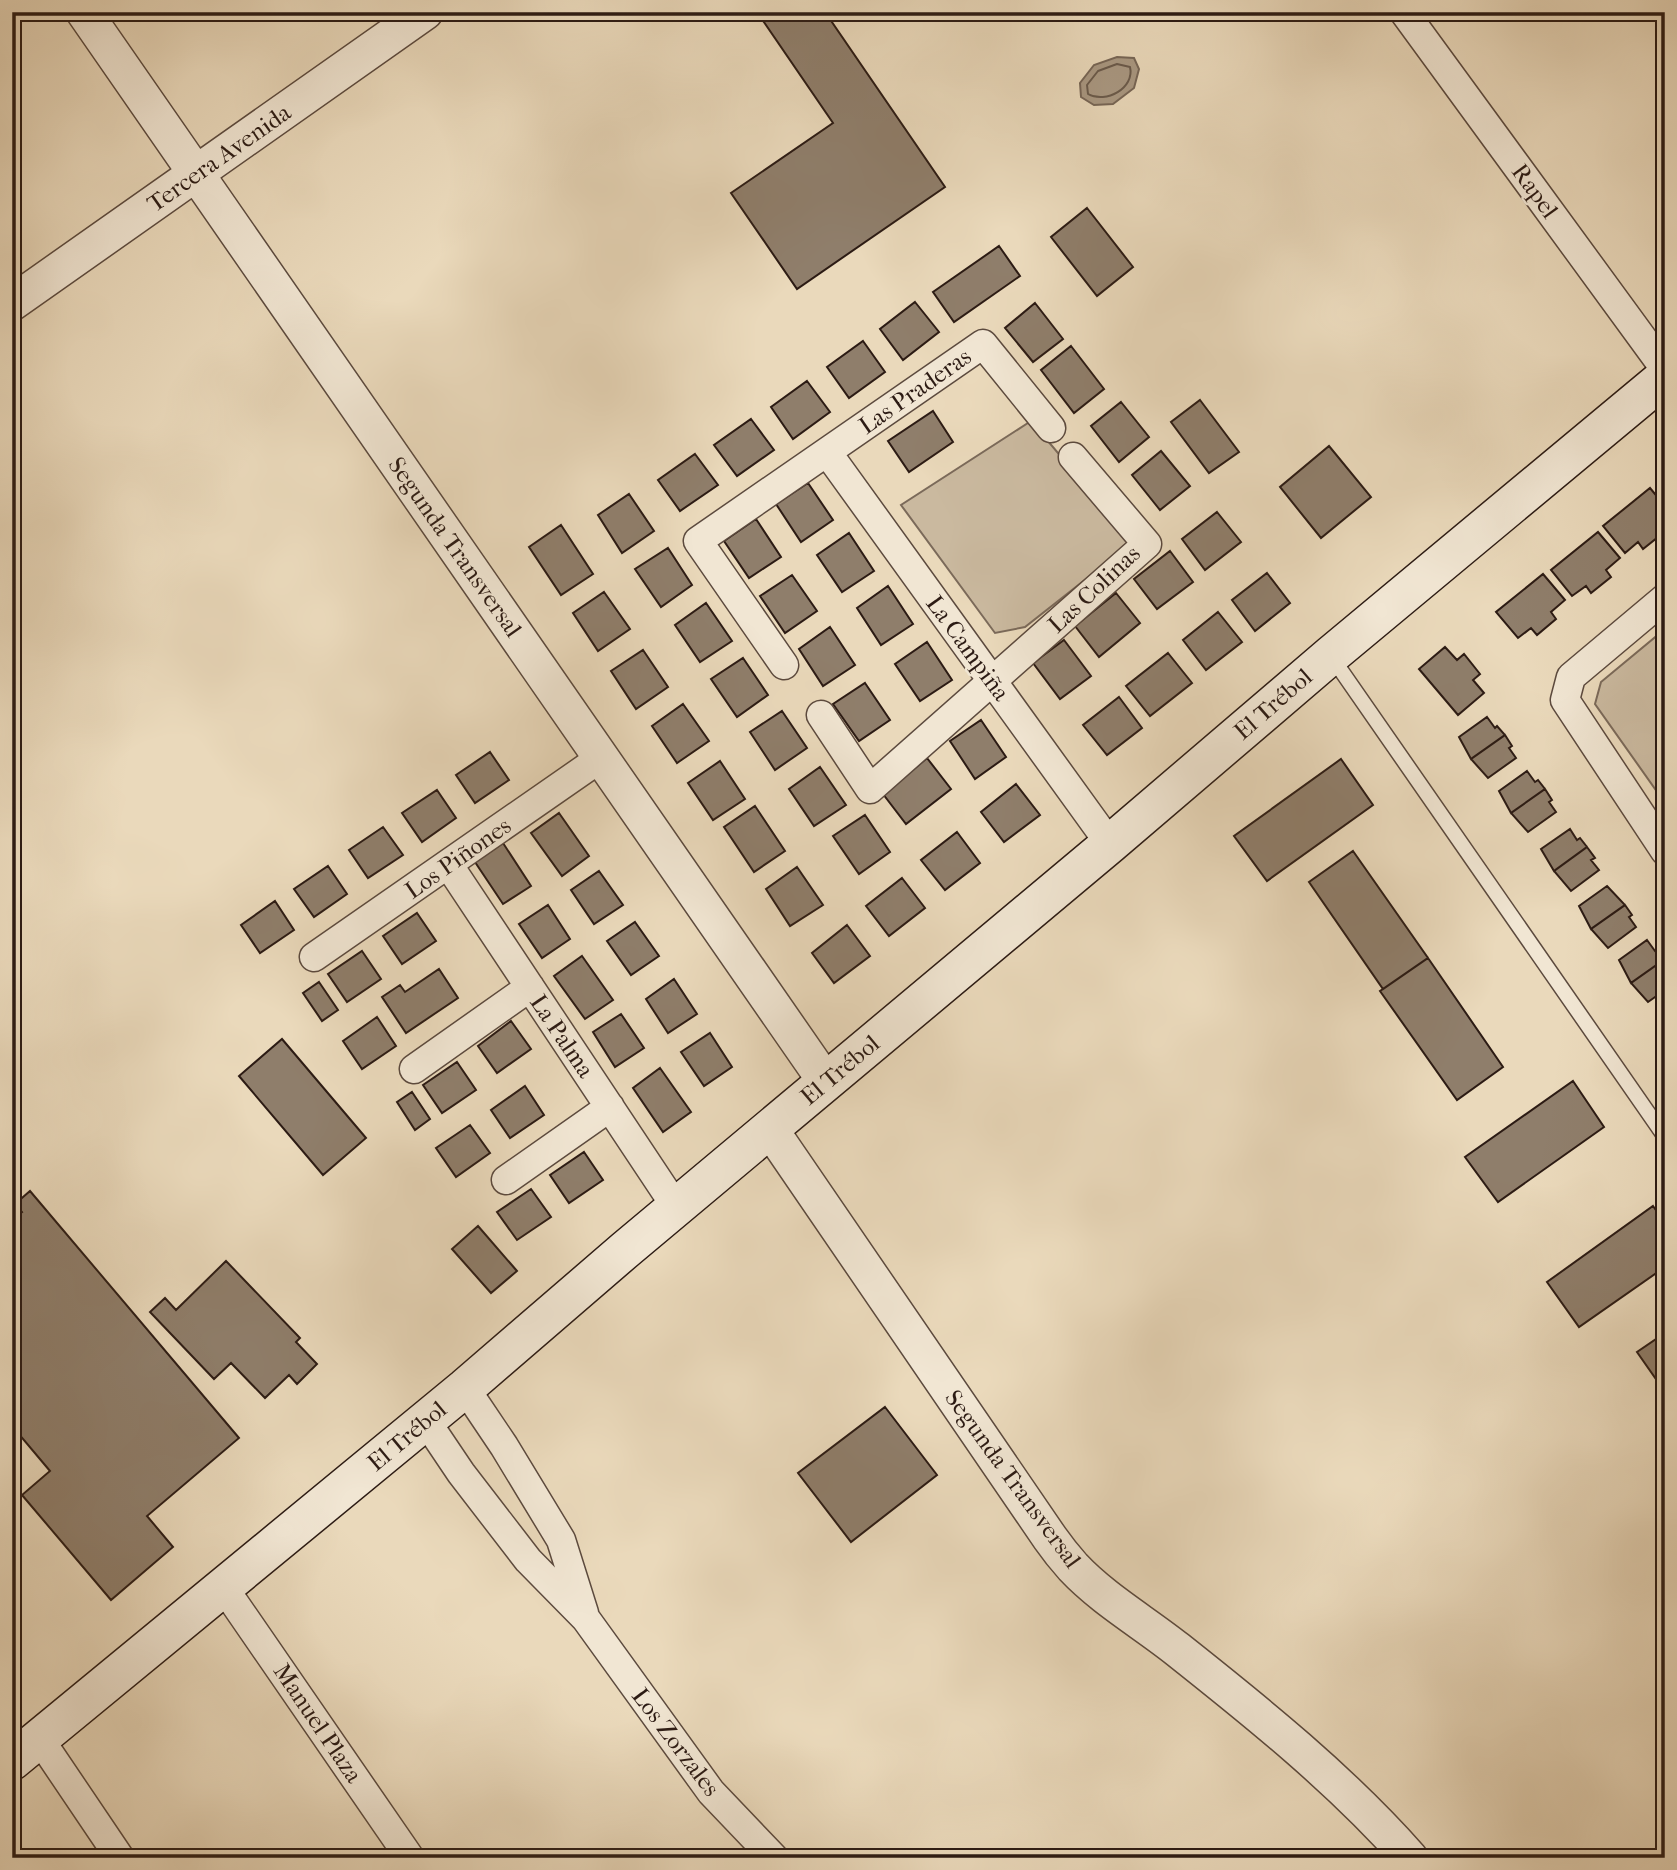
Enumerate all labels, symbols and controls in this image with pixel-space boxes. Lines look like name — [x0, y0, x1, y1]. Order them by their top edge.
street label: Tercera Avenida — [142, 98, 297, 218]
street label: Rapel — [1506, 158, 1564, 224]
street label: Las Praderas — [854, 342, 977, 440]
street label: Segunda Transversal — [382, 452, 528, 643]
street label: Las Colinas — [1042, 539, 1146, 639]
street label: La Campiña — [921, 590, 1016, 707]
street label: El Trébol — [1228, 662, 1318, 745]
street label: Los Piñones — [400, 811, 516, 905]
street label: La Palma — [524, 989, 600, 1083]
street label: El Trébol — [795, 1029, 885, 1111]
street label: Segunda Transversal — [939, 1385, 1087, 1574]
street label: El Trébol — [362, 1395, 452, 1477]
street label: Manuel Plaza — [268, 1658, 369, 1789]
street label: Los Zorzales — [626, 1682, 726, 1802]

